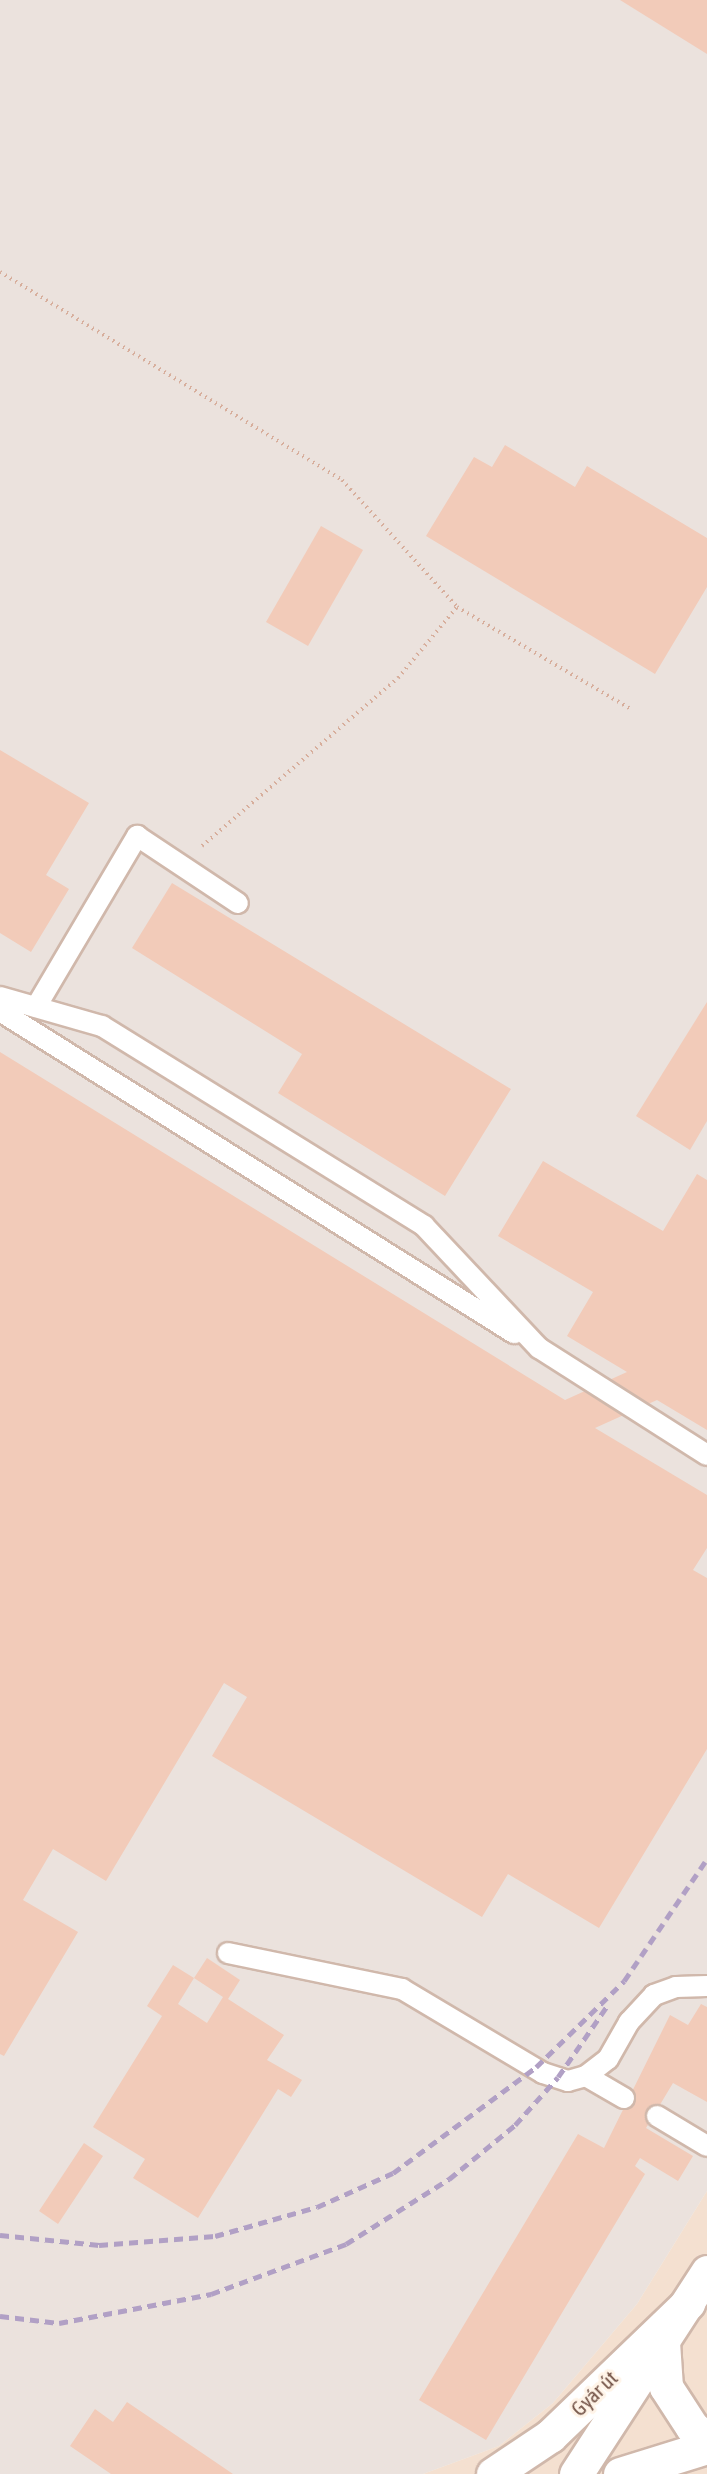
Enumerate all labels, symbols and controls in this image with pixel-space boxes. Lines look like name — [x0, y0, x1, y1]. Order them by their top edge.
street label: Gyár út — [566, 2365, 622, 2421]

